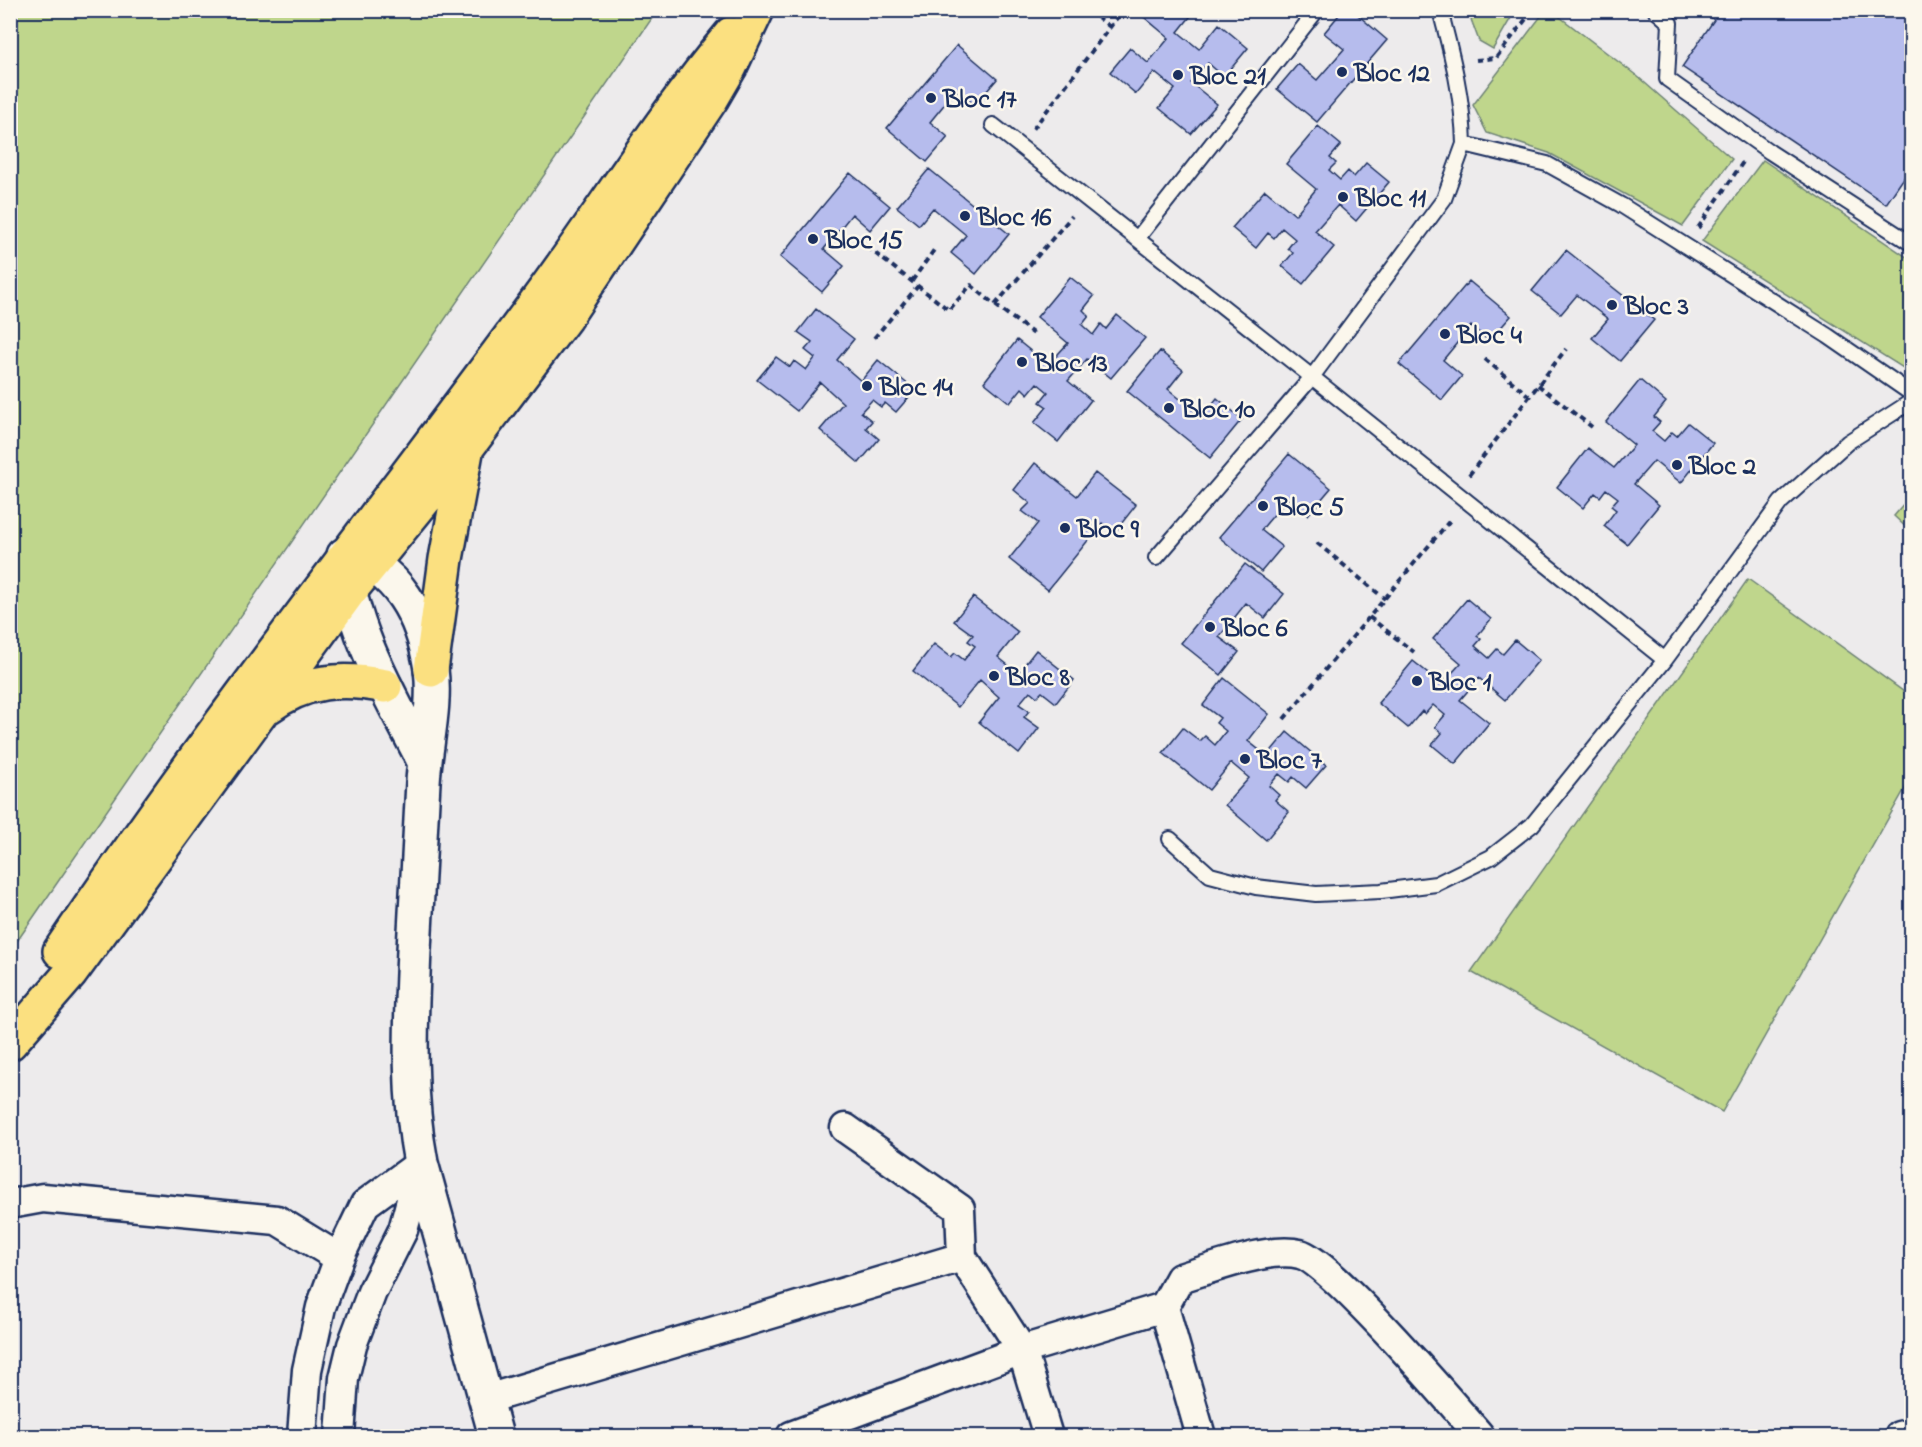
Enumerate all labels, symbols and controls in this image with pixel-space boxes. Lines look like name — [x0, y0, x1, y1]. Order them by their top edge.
place label: Bloc 12 — [1352, 55, 1430, 94]
place label: Bloc 21 — [1188, 58, 1266, 97]
marker: Bloc 12 — [1335, 65, 1349, 79]
marker: Bloc 21 — [1171, 68, 1185, 82]
place label: Bloc 17 — [941, 81, 1017, 120]
marker: Bloc 17 — [924, 91, 938, 105]
place label: Bloc 11 — [1353, 180, 1426, 219]
marker: Bloc 11 — [1336, 190, 1350, 204]
place label: Bloc 16 — [975, 199, 1051, 238]
marker: Bloc 16 — [958, 209, 972, 223]
place label: Bloc 15 — [823, 222, 903, 261]
marker: Bloc 15 — [806, 232, 820, 246]
place label: Bloc 3 — [1622, 288, 1689, 327]
marker: Bloc 3 — [1605, 298, 1619, 312]
place label: Bloc 4 — [1455, 317, 1523, 356]
marker: Bloc 4 — [1438, 327, 1452, 341]
place label: Bloc 13 — [1032, 345, 1108, 384]
marker: Bloc 13 — [1015, 355, 1029, 369]
place label: Bloc 14 — [877, 369, 953, 408]
marker: Bloc 14 — [860, 379, 874, 393]
place label: Bloc 10 — [1179, 391, 1255, 430]
marker: Bloc 10 — [1162, 401, 1176, 415]
place label: Bloc 2 — [1687, 448, 1757, 487]
marker: Bloc 2 — [1670, 458, 1684, 472]
place label: Bloc 5 — [1273, 489, 1345, 528]
marker: Bloc 5 — [1256, 499, 1270, 513]
place label: Bloc 9 — [1075, 511, 1140, 550]
marker: Bloc 9 — [1058, 521, 1072, 535]
place label: Bloc 6 — [1220, 610, 1288, 649]
marker: Bloc 6 — [1203, 620, 1217, 634]
place label: Bloc 8 — [1004, 659, 1070, 698]
place label: Bloc 1 — [1427, 664, 1492, 703]
marker: Bloc 8 — [987, 669, 1001, 683]
marker: Bloc 1 — [1410, 674, 1424, 688]
place label: Bloc 7 — [1255, 742, 1323, 781]
marker: Bloc 7 — [1238, 752, 1252, 766]

